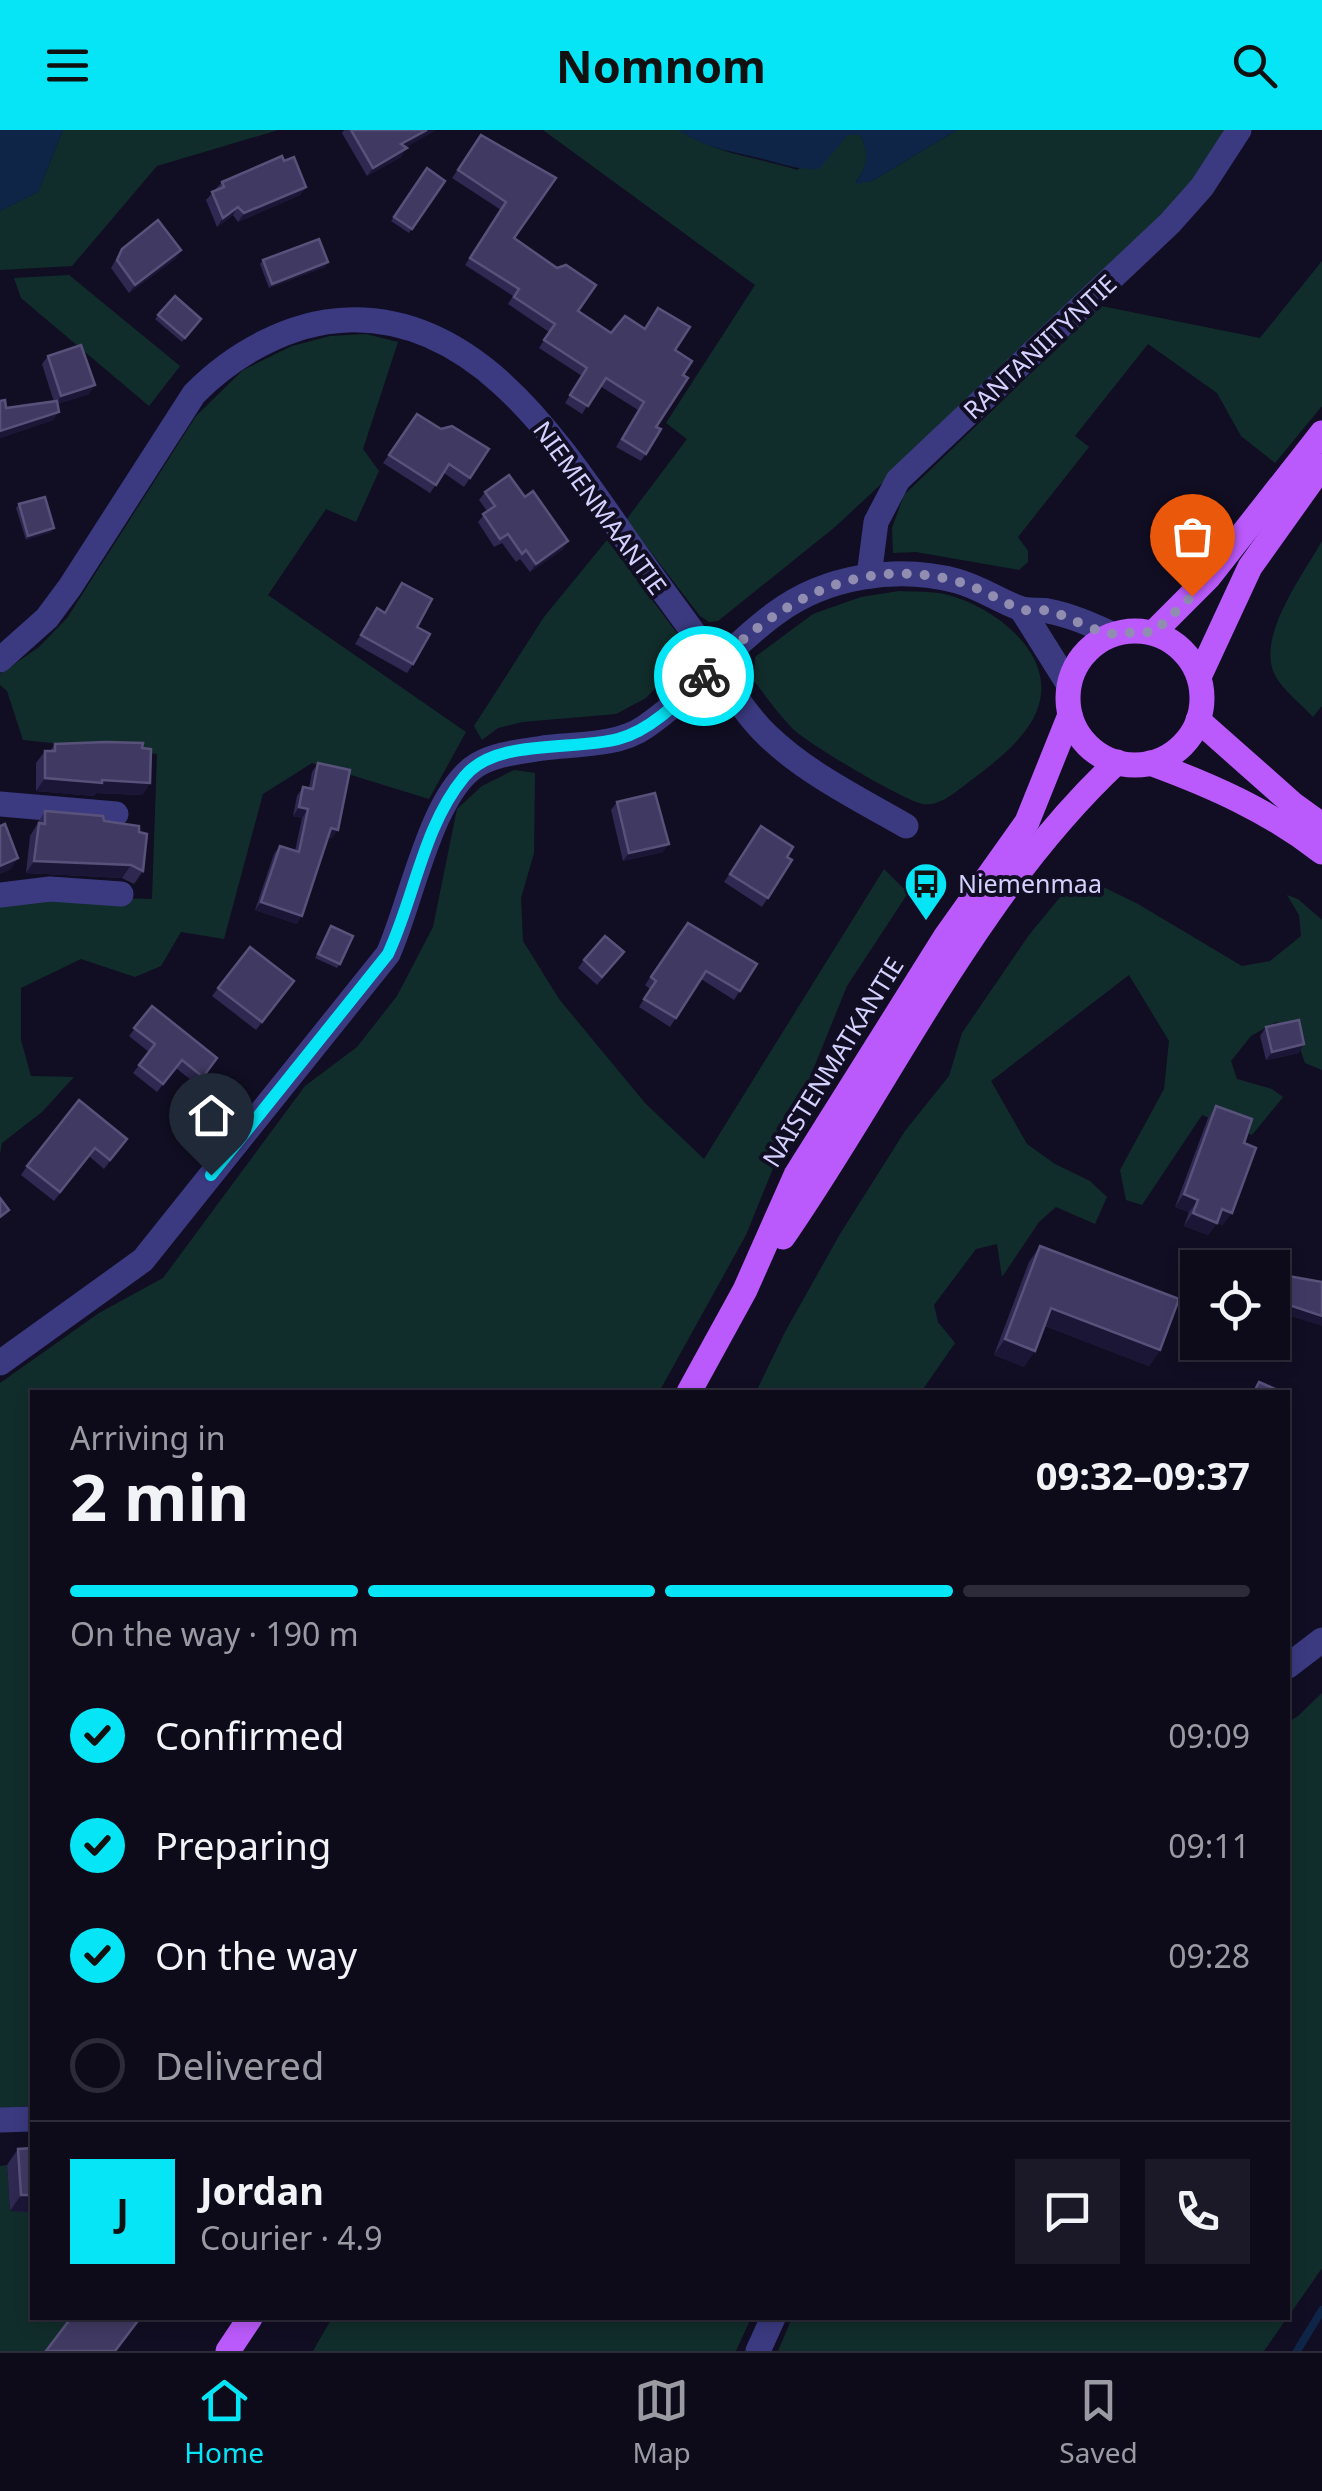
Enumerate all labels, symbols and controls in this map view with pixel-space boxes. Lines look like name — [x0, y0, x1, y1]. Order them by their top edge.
text: Nomnom — [556, 35, 766, 96]
icon: menu — [40, 38, 95, 93]
icon: search — [1227, 38, 1282, 93]
street label: RANTANIITYNTIE — [955, 266, 1123, 426]
street label: NIEMENMAANTIE — [526, 414, 675, 601]
pin — [1150, 494, 1235, 597]
icon: bag — [1165, 509, 1220, 564]
courier — [654, 626, 754, 726]
icon: bike — [677, 649, 732, 704]
bus stop icon: Niemenmaa — [903, 861, 949, 922]
place label: Niemenmaa — [958, 866, 1102, 900]
street label: NAISTENMATKANTIE — [754, 950, 911, 1173]
pin — [169, 1073, 254, 1176]
icon: home — [184, 1088, 239, 1143]
map controls — [1180, 1250, 1290, 1360]
button: locate — [1180, 1250, 1290, 1360]
text: Arriving in — [70, 1416, 225, 1459]
text: 09:32–09:37 — [1036, 1449, 1250, 1501]
text: 2 min — [70, 1452, 249, 1540]
text: On the way · 190 m — [70, 1612, 359, 1655]
icon: check — [70, 1708, 125, 1763]
text: Confirmed — [155, 1709, 344, 1761]
text: 09:09 — [1168, 1714, 1250, 1757]
icon: check — [70, 1818, 125, 1873]
text: Preparing — [155, 1819, 331, 1871]
text: 09:11 — [1168, 1824, 1250, 1867]
icon: check — [70, 1928, 125, 1983]
text: On the way — [155, 1929, 357, 1981]
text: 09:28 — [1168, 1934, 1250, 1977]
text: Delivered — [155, 2039, 324, 2091]
button: chat — [1015, 2159, 1120, 2264]
button: phone — [1145, 2159, 1250, 2264]
text: Jordan — [200, 2164, 324, 2216]
text: J — [116, 2185, 129, 2237]
text: Courier · 4.9 — [200, 2216, 383, 2259]
tab: Home — [184, 2373, 264, 2471]
tab: Map — [632, 2373, 691, 2471]
tab: Saved — [1059, 2373, 1138, 2471]

